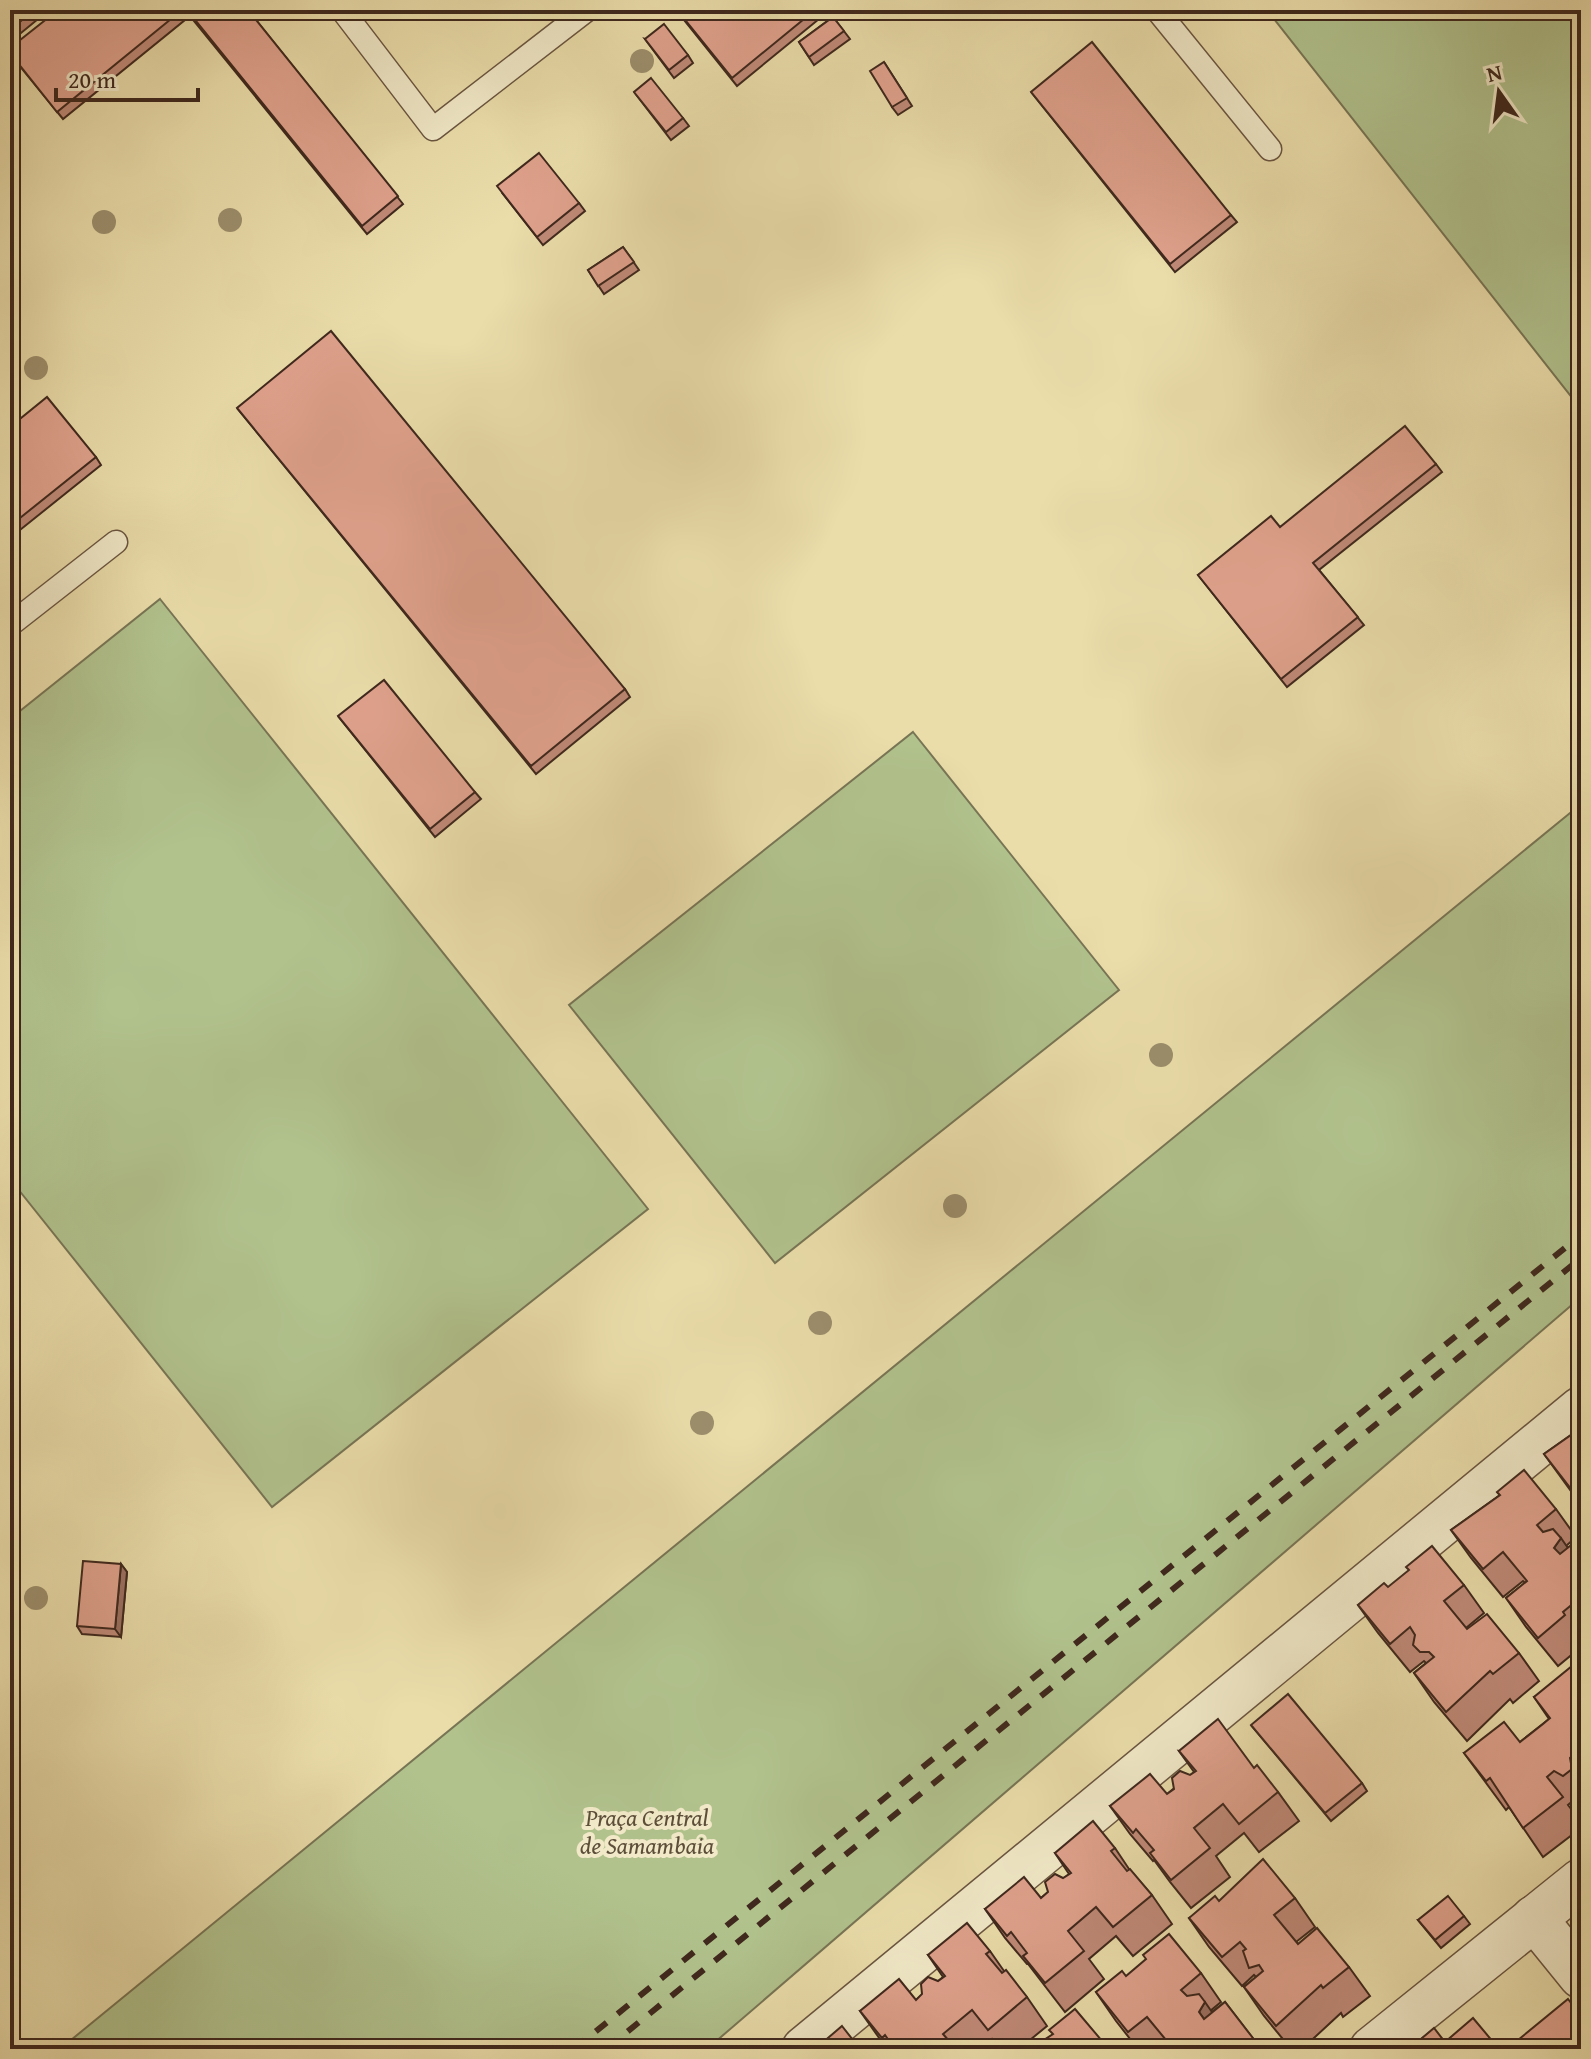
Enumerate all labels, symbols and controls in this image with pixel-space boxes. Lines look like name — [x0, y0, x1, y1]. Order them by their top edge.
scale bar — [56, 52, 198, 102]
north arrow — [1459, 52, 1539, 132]
text: N — [1483, 55, 1505, 90]
text: 20 m — [68, 62, 116, 97]
park label: Praça Central de Samambaia — [580, 1800, 714, 1863]

